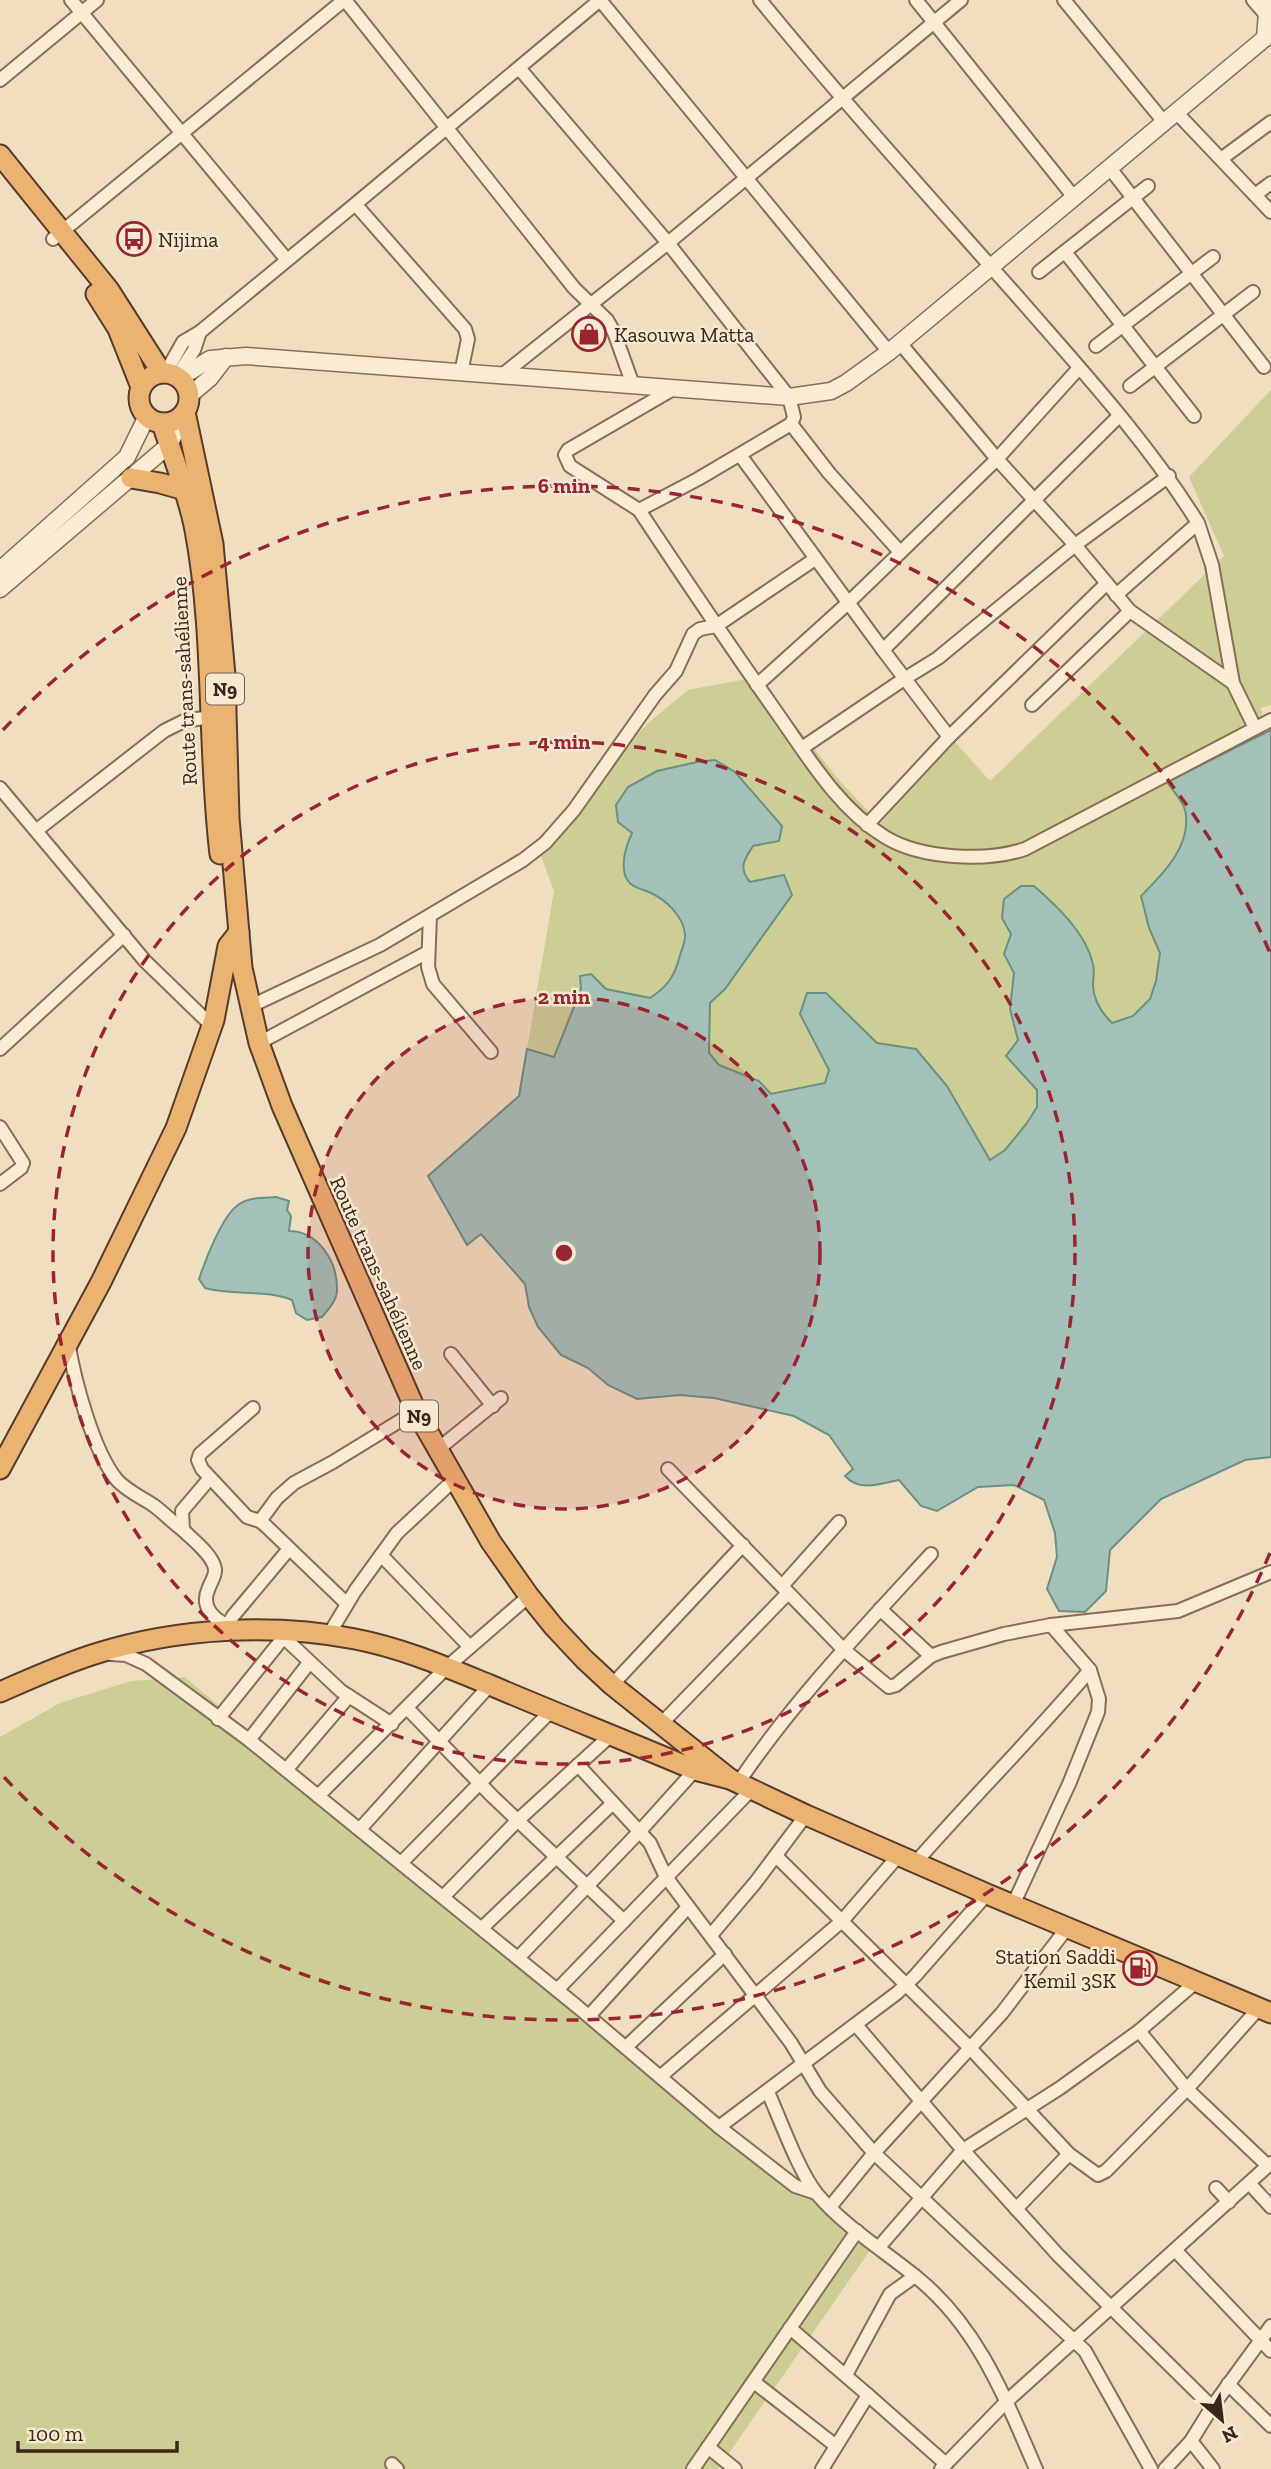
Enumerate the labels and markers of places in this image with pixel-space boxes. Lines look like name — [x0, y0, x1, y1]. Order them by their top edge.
bus stop icon: Nijima — [115, 220, 153, 258]
place label: Nijima — [158, 227, 218, 253]
shop icon: Kasouwa Matta — [570, 315, 608, 353]
place label: Kasouwa Matta — [614, 322, 754, 347]
centre of rings — [552, 1241, 576, 1265]
place label: Station Saddi Kemil 3SK — [995, 1944, 1117, 1993]
fuel station icon: Station Saddi Kemil 3SK — [1121, 1949, 1159, 1987]

